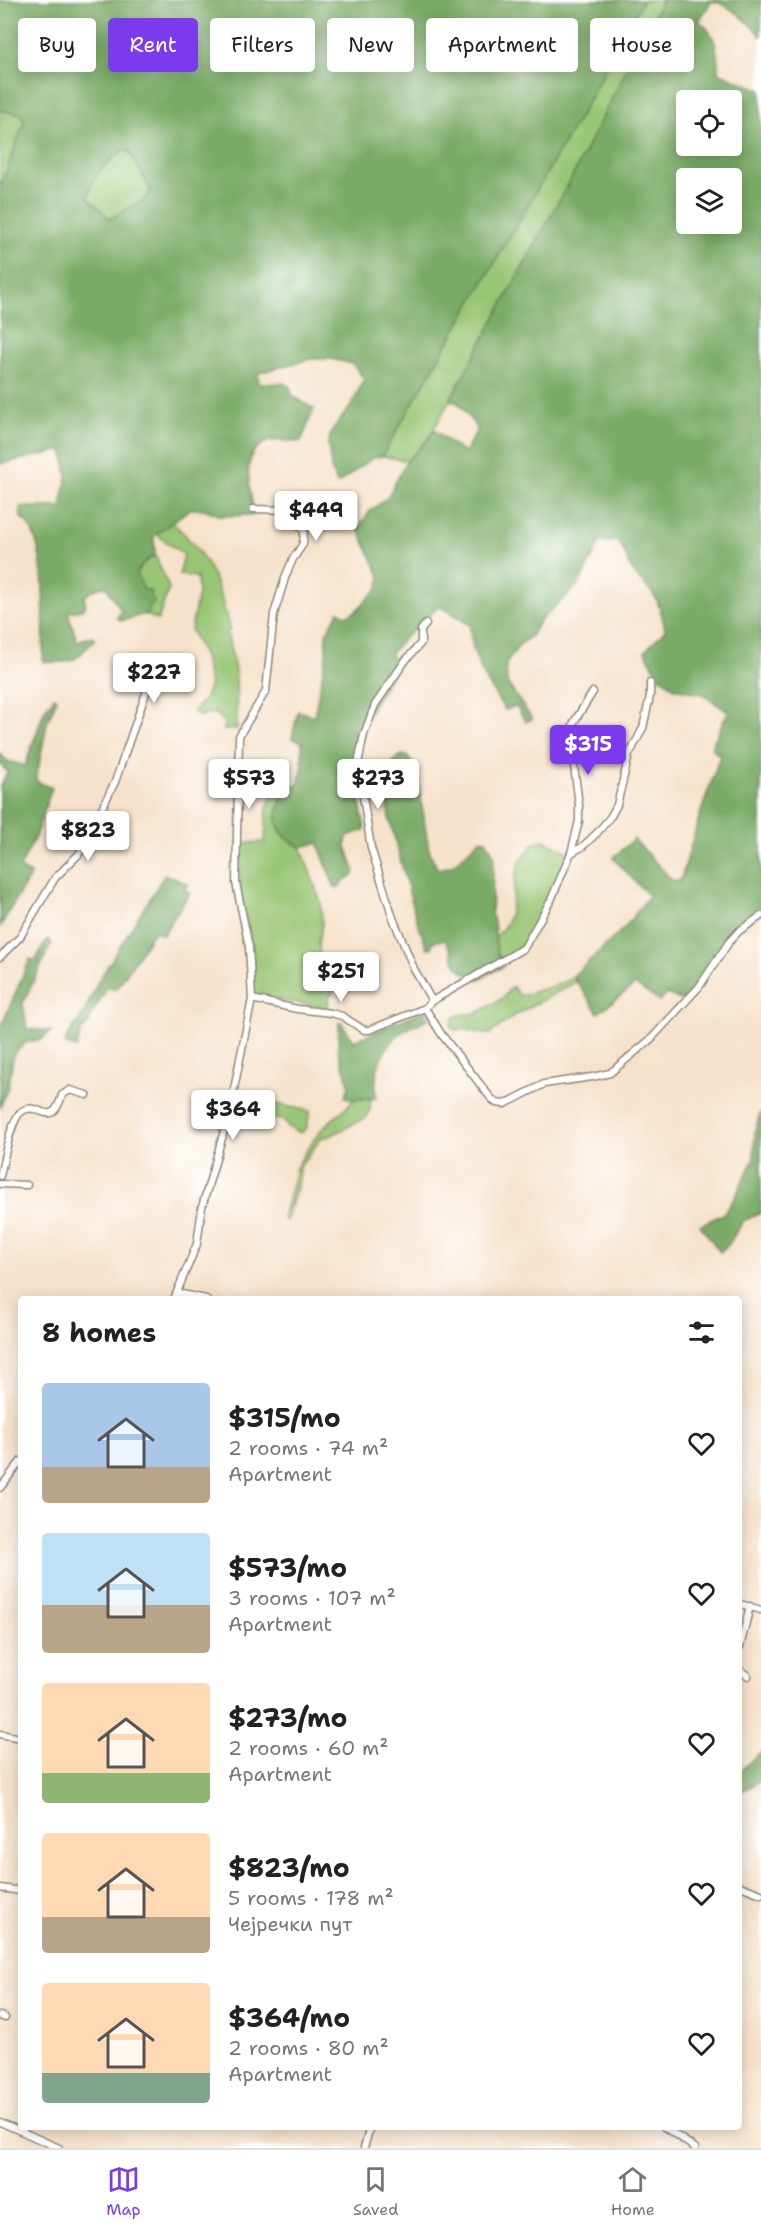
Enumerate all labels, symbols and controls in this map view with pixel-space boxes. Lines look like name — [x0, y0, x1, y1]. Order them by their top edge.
chip: Buy — [18, 18, 96, 72]
chip: Rent — [108, 18, 198, 72]
chip: Filters — [210, 18, 315, 72]
chip: New — [327, 18, 414, 72]
chip: Apartment — [426, 18, 578, 72]
chip: House — [590, 18, 694, 72]
map controls — [676, 90, 742, 234]
button: locate — [676, 90, 742, 156]
button: layers — [676, 168, 742, 234]
pin: $449 — [280, 491, 352, 542]
text: $449 — [288, 497, 344, 523]
pin: $227 — [118, 653, 190, 704]
text: $227 — [127, 659, 181, 685]
pin: $315 — [552, 725, 624, 776]
text: $315 — [564, 731, 612, 757]
pin: $573 — [213, 759, 285, 810]
pin: $273 — [342, 759, 414, 810]
text: $573 — [222, 765, 276, 791]
text: $273 — [351, 765, 405, 791]
pin: $823 — [52, 811, 124, 862]
text: $823 — [60, 817, 116, 843]
pin: $251 — [305, 952, 377, 1003]
text: $251 — [317, 958, 365, 984]
pin: $364 — [197, 1090, 269, 1141]
text: $364 — [205, 1096, 261, 1122]
text: 8 homes — [42, 1315, 156, 1350]
icon: filters — [685, 1316, 718, 1349]
text: $315/mo — [228, 1400, 341, 1435]
icon: home — [90, 1407, 162, 1479]
icon: heart — [685, 1427, 718, 1460]
text: 2 rooms · 74 m² — [228, 1435, 388, 1461]
text: Apartment — [228, 1461, 332, 1487]
text: $573/mo — [228, 1550, 347, 1585]
icon: home — [90, 1557, 162, 1629]
icon: heart — [685, 1577, 718, 1610]
text: 3 rooms · 107 m² — [228, 1585, 396, 1611]
text: Apartment — [228, 1611, 332, 1637]
text: $273/mo — [228, 1700, 348, 1735]
icon: home — [90, 1707, 162, 1779]
icon: heart — [685, 1727, 718, 1760]
text: 2 rooms · 60 m² — [228, 1735, 388, 1761]
text: Apartment — [228, 1761, 332, 1787]
text: $823/mo — [228, 1850, 350, 1885]
icon: home — [90, 1857, 162, 1929]
icon: heart — [685, 1877, 718, 1910]
text: 5 rooms · 178 m² — [228, 1885, 394, 1911]
text: Чејречки пут — [228, 1911, 352, 1937]
text: $364/mo — [228, 2000, 350, 2035]
icon: home — [90, 2007, 162, 2079]
icon: heart — [685, 2027, 718, 2060]
text: 2 rooms · 80 m² — [228, 2035, 389, 2061]
text: Apartment — [228, 2061, 332, 2087]
tab: Map — [106, 2163, 140, 2220]
tab: Saved — [353, 2163, 398, 2220]
tab: Home — [611, 2163, 655, 2220]

